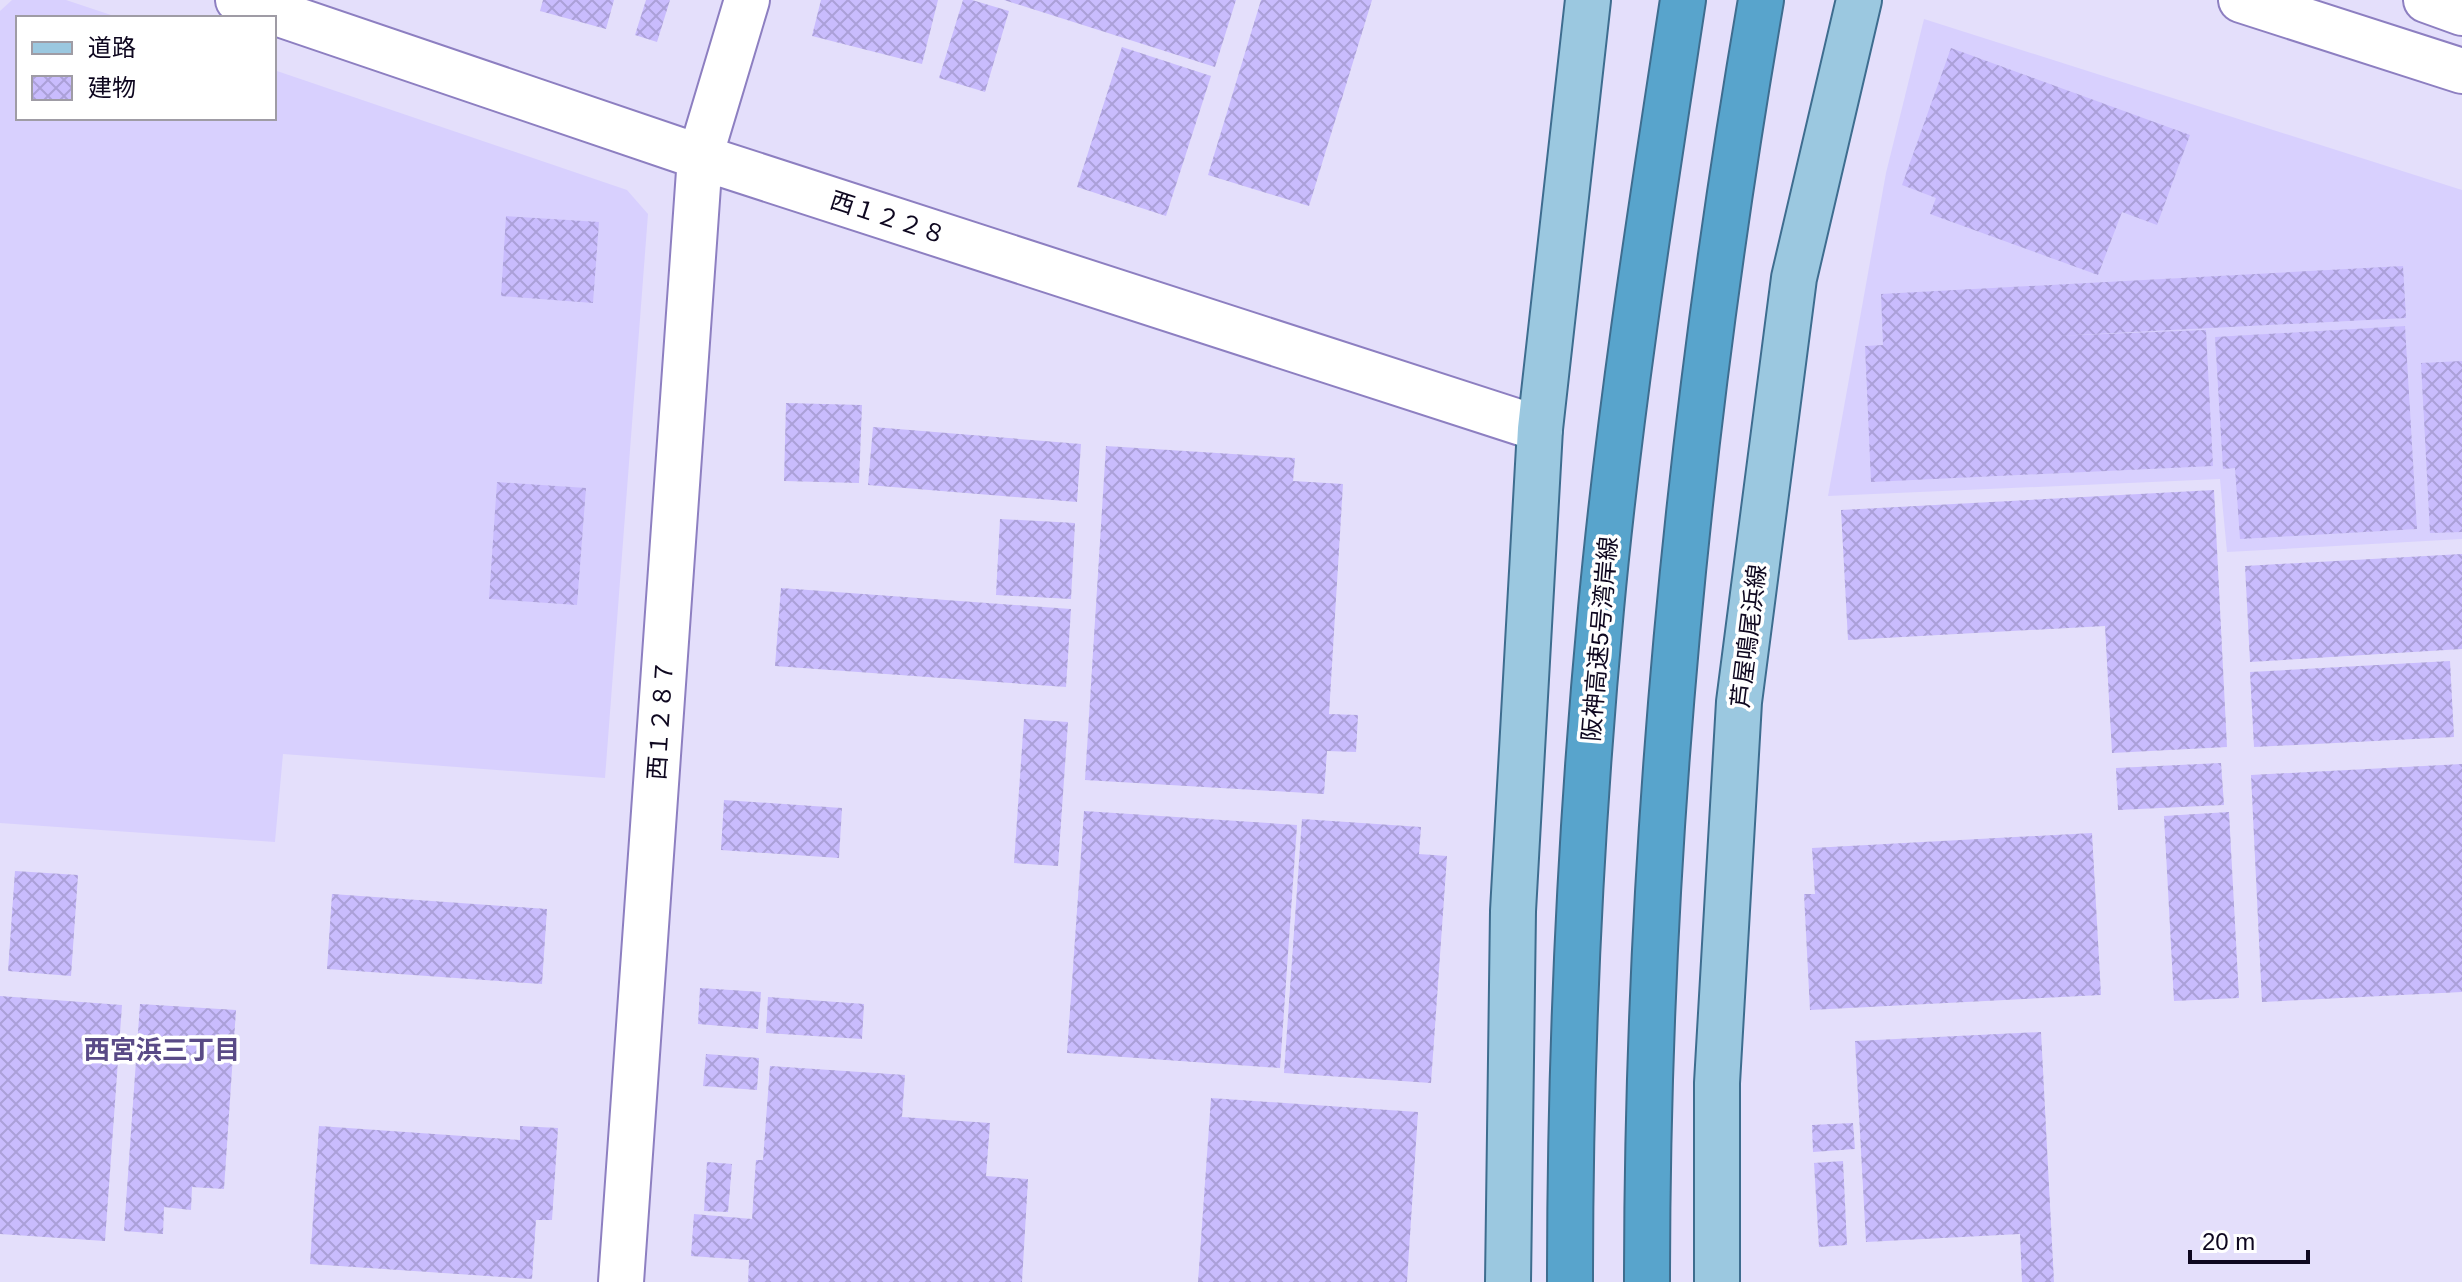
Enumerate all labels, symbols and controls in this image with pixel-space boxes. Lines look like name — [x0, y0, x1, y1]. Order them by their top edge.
legend — [16, 16, 276, 120]
text: 道路 — [88, 34, 136, 61]
text: 建物 — [88, 74, 136, 101]
street label: 西１２２８ — [827, 186, 949, 249]
street label: 阪神高速5号湾岸線 — [1577, 535, 1622, 742]
street label: 芦屋鳴尾浜線 — [1726, 563, 1771, 709]
street label: 西１２８７ — [643, 659, 678, 781]
district label: 西宮浜三丁目 — [84, 1035, 240, 1065]
scale bar — [2190, 1214, 2308, 1264]
text: 20 m — [2202, 1228, 2255, 1255]

